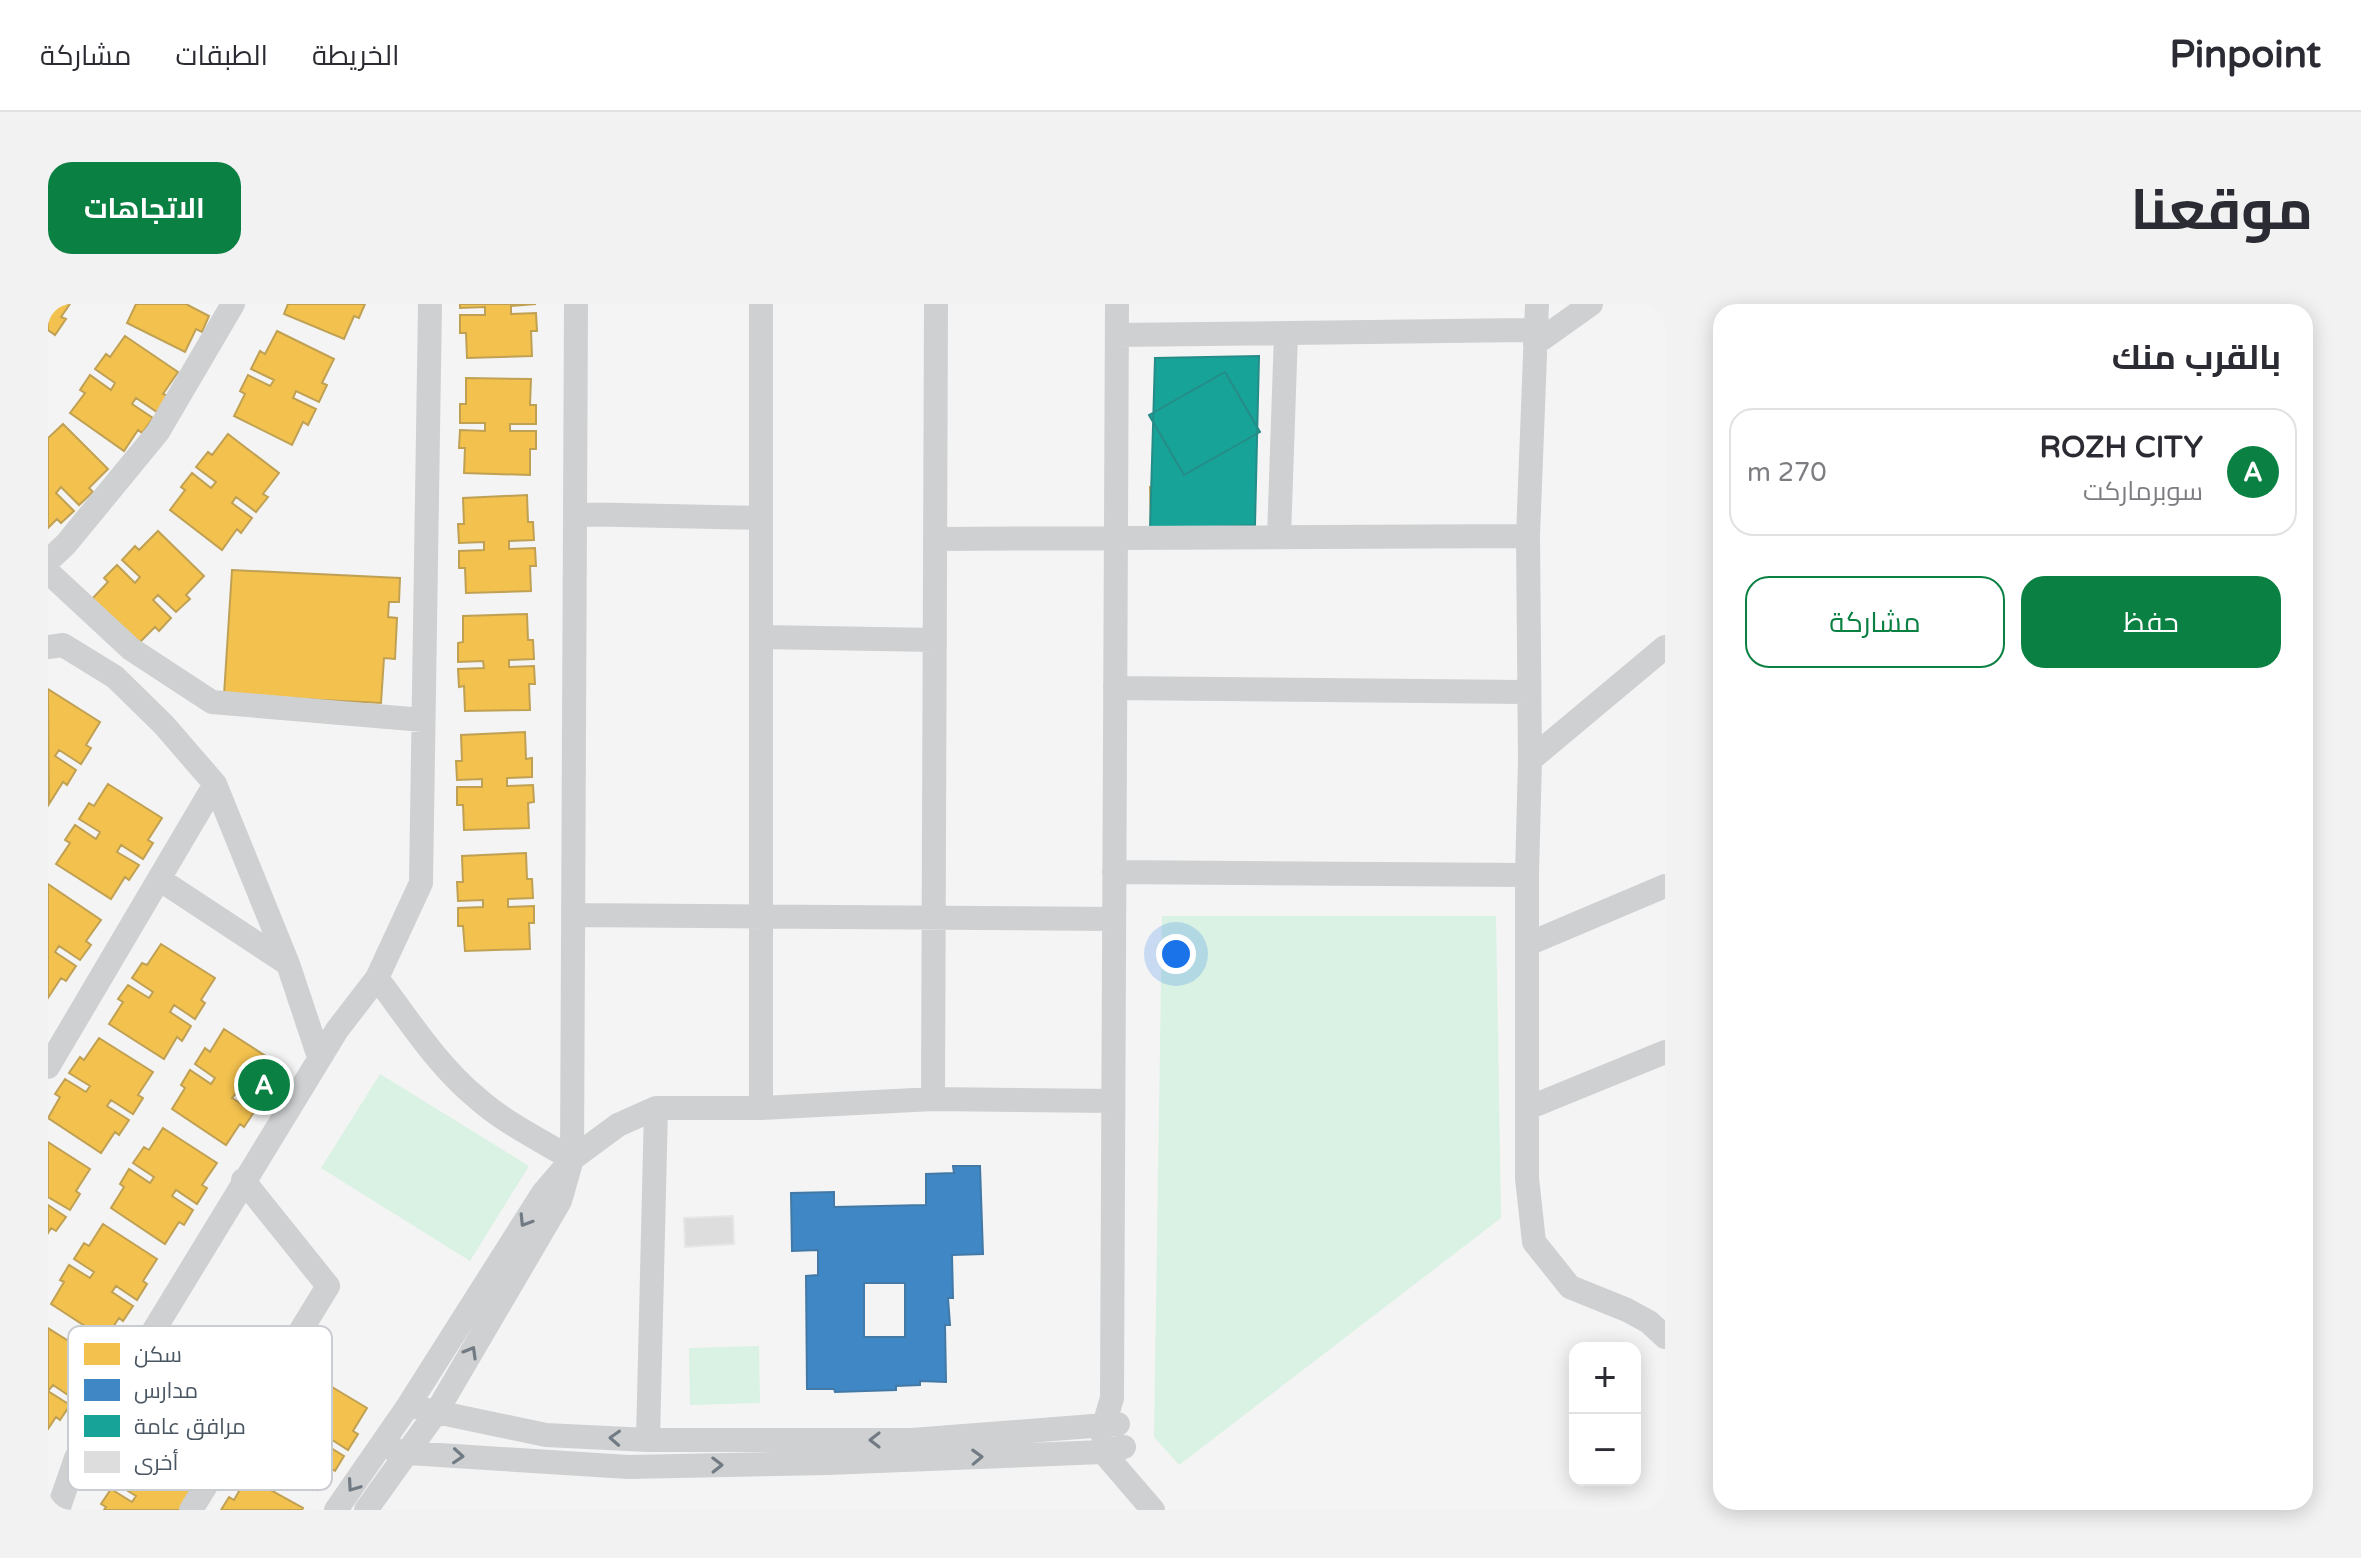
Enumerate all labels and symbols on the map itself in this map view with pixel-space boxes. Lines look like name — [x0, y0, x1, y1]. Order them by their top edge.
your location — [1156, 934, 1196, 974]
pin: A — [238, 1055, 290, 1115]
one-way arrow — [520, 1212, 535, 1227]
legend — [68, 1326, 332, 1490]
text: سكن — [134, 1342, 182, 1368]
one-way arrow — [461, 1346, 477, 1361]
text: مدارس — [134, 1378, 198, 1404]
text: مرافق عامة — [134, 1414, 246, 1440]
one-way arrow — [608, 1430, 621, 1447]
one-way arrow — [868, 1431, 881, 1449]
one-way arrow — [451, 1447, 464, 1464]
text: أخرى — [134, 1449, 179, 1476]
one-way arrow — [971, 1449, 984, 1466]
one-way arrow — [711, 1457, 724, 1474]
one-way arrow — [348, 1477, 363, 1491]

